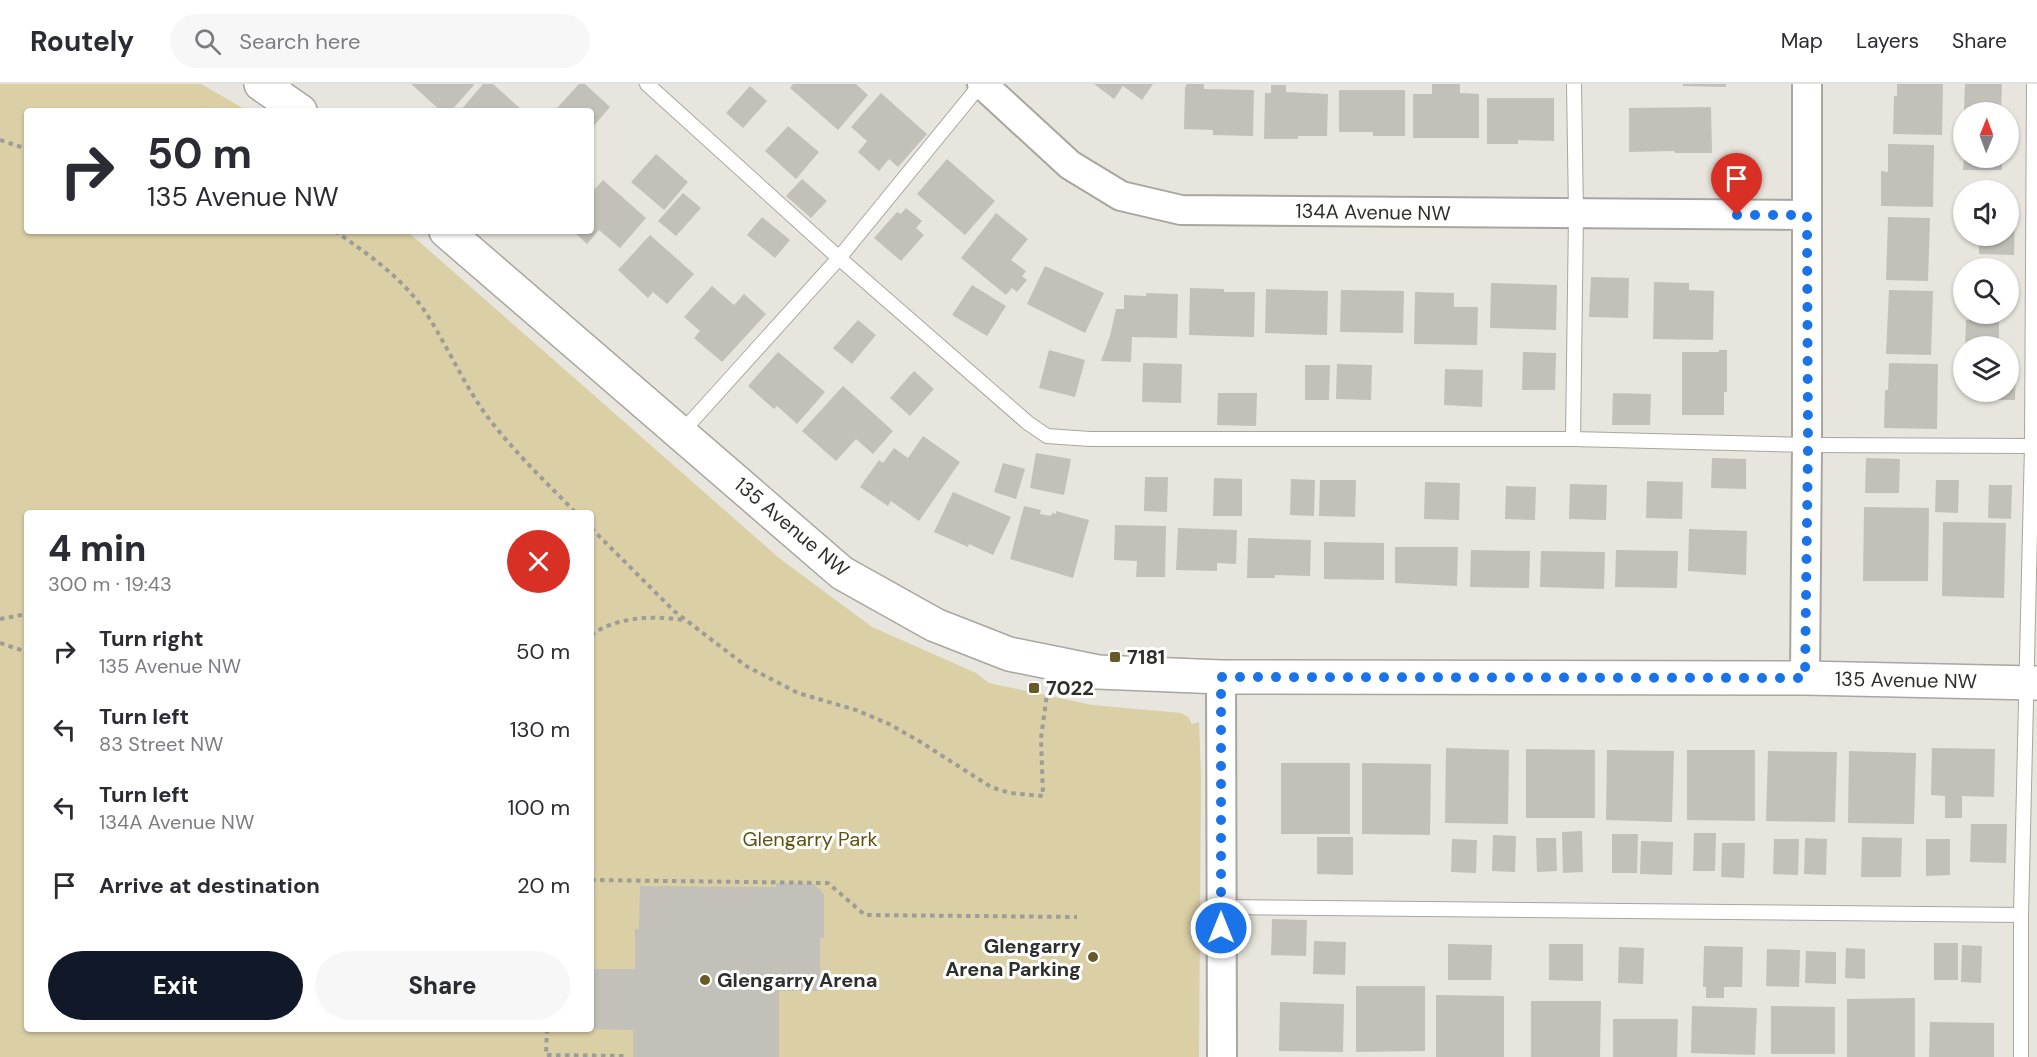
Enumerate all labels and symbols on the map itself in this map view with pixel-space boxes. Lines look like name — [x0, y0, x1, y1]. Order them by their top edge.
north arrow — [1953, 102, 2019, 168]
pin — [1711, 153, 1762, 215]
street label: 134A Avenue NW — [1295, 198, 1451, 226]
street label: 135 Avenue NW — [729, 471, 855, 583]
place label: 7181 — [1127, 644, 1165, 670]
marker: 7181 — [1108, 650, 1122, 664]
street label: 135 Avenue NW — [1835, 666, 1977, 694]
place label: 7022 — [1046, 675, 1094, 701]
marker: 7022 — [1027, 681, 1041, 695]
park label: Glengarry Park — [742, 826, 878, 852]
position arrow — [1189, 896, 1253, 960]
place label: Glengarry Arena Parking — [945, 933, 1081, 982]
marker: Glengarry Arena Parking — [1086, 950, 1100, 964]
place label: Glengarry Arena — [717, 967, 877, 993]
marker: Glengarry Arena — [698, 973, 712, 987]

